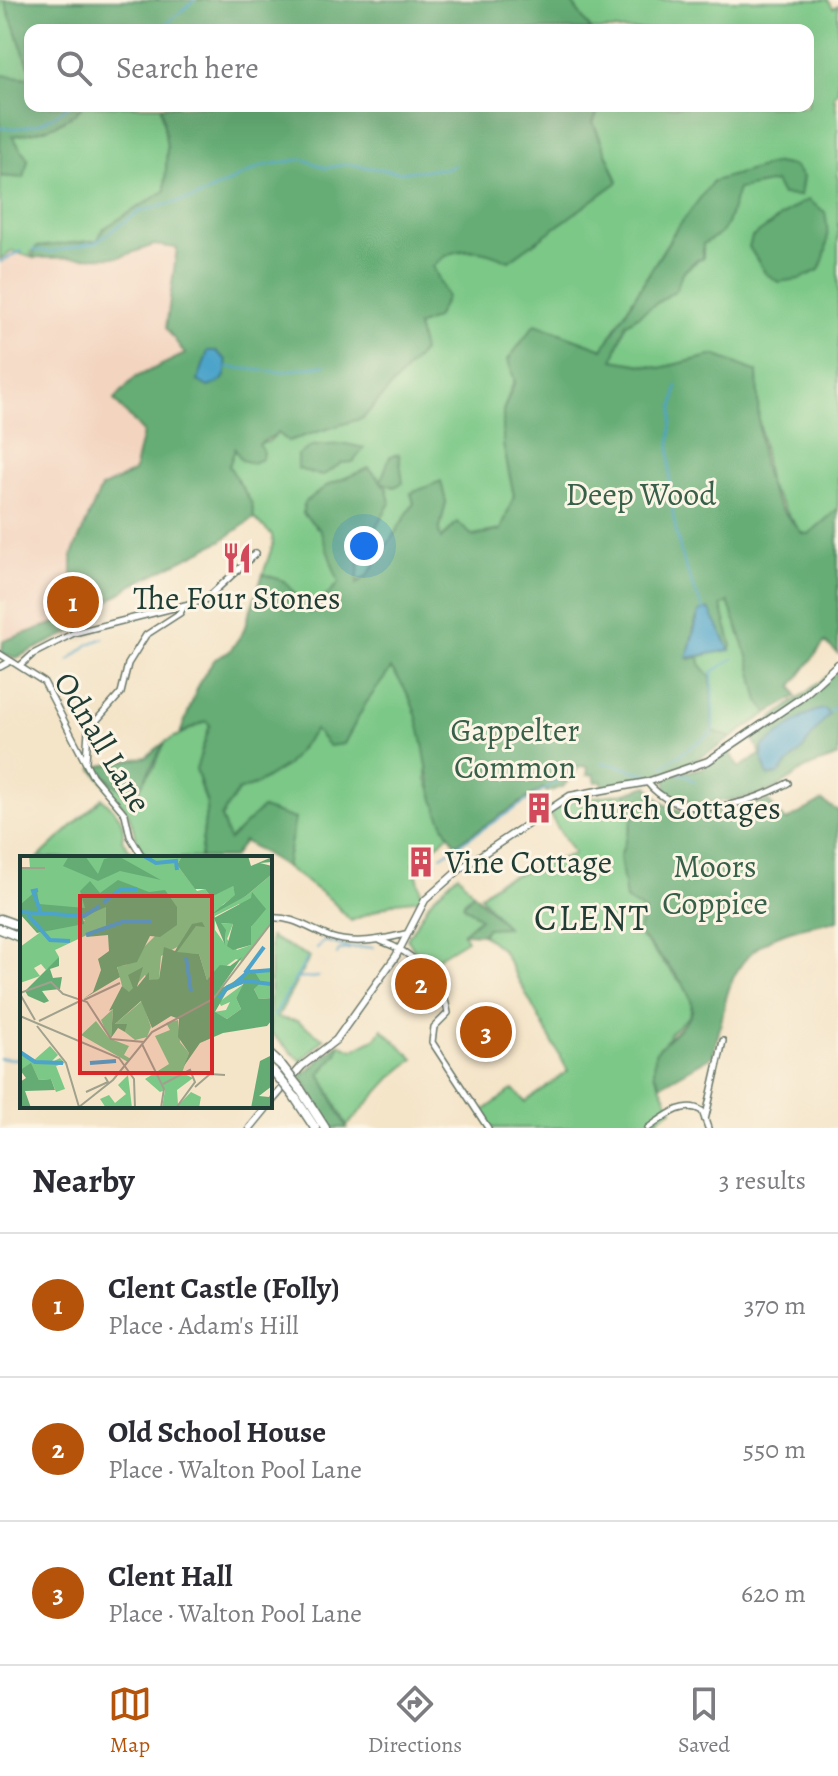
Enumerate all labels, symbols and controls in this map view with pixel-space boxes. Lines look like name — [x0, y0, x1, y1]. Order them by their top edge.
search box — [24, 24, 814, 112]
icon: search — [52, 46, 96, 90]
text: Search here — [116, 48, 259, 88]
park label: Deep Wood — [566, 472, 717, 516]
your location — [344, 526, 384, 566]
restaurant icon: The Four Stones — [220, 541, 254, 575]
pin: 1 — [47, 572, 99, 632]
place label: The Four Stones — [133, 576, 341, 620]
street label: Odnall Lane — [44, 663, 162, 821]
park label: Gappelter Common — [450, 708, 580, 789]
place label: Church Cottages — [563, 786, 781, 830]
building icon: Church Cottages — [522, 791, 556, 825]
place label: Vine Cottage — [444, 840, 612, 884]
park label: Moors Coppice — [662, 844, 768, 925]
building icon: Vine Cottage — [404, 845, 438, 879]
inset map — [20, 856, 272, 1108]
district label: CLENT — [534, 893, 650, 942]
pin: 2 — [395, 954, 447, 1014]
pin: 3 — [460, 1002, 512, 1062]
text: Nearby — [32, 1157, 135, 1204]
text: 3 results — [719, 1163, 806, 1198]
text: Clent Castle (Folly) — [108, 1268, 340, 1308]
text: 1 — [53, 1288, 63, 1323]
text: 370 m — [744, 1288, 806, 1323]
text: Place · Adam's Hill — [108, 1308, 298, 1343]
text: Old School House — [108, 1412, 326, 1452]
text: 2 — [52, 1432, 64, 1467]
text: 550 m — [743, 1432, 806, 1467]
text: Place · Walton Pool Lane — [108, 1452, 362, 1487]
text: Clent Hall — [108, 1556, 233, 1596]
text: 3 — [52, 1576, 64, 1611]
text: 620 m — [741, 1576, 806, 1611]
text: Place · Walton Pool Lane — [108, 1596, 362, 1631]
tab: Map — [108, 1682, 152, 1760]
tab: Directions — [368, 1682, 462, 1760]
tab: Saved — [678, 1682, 730, 1760]

